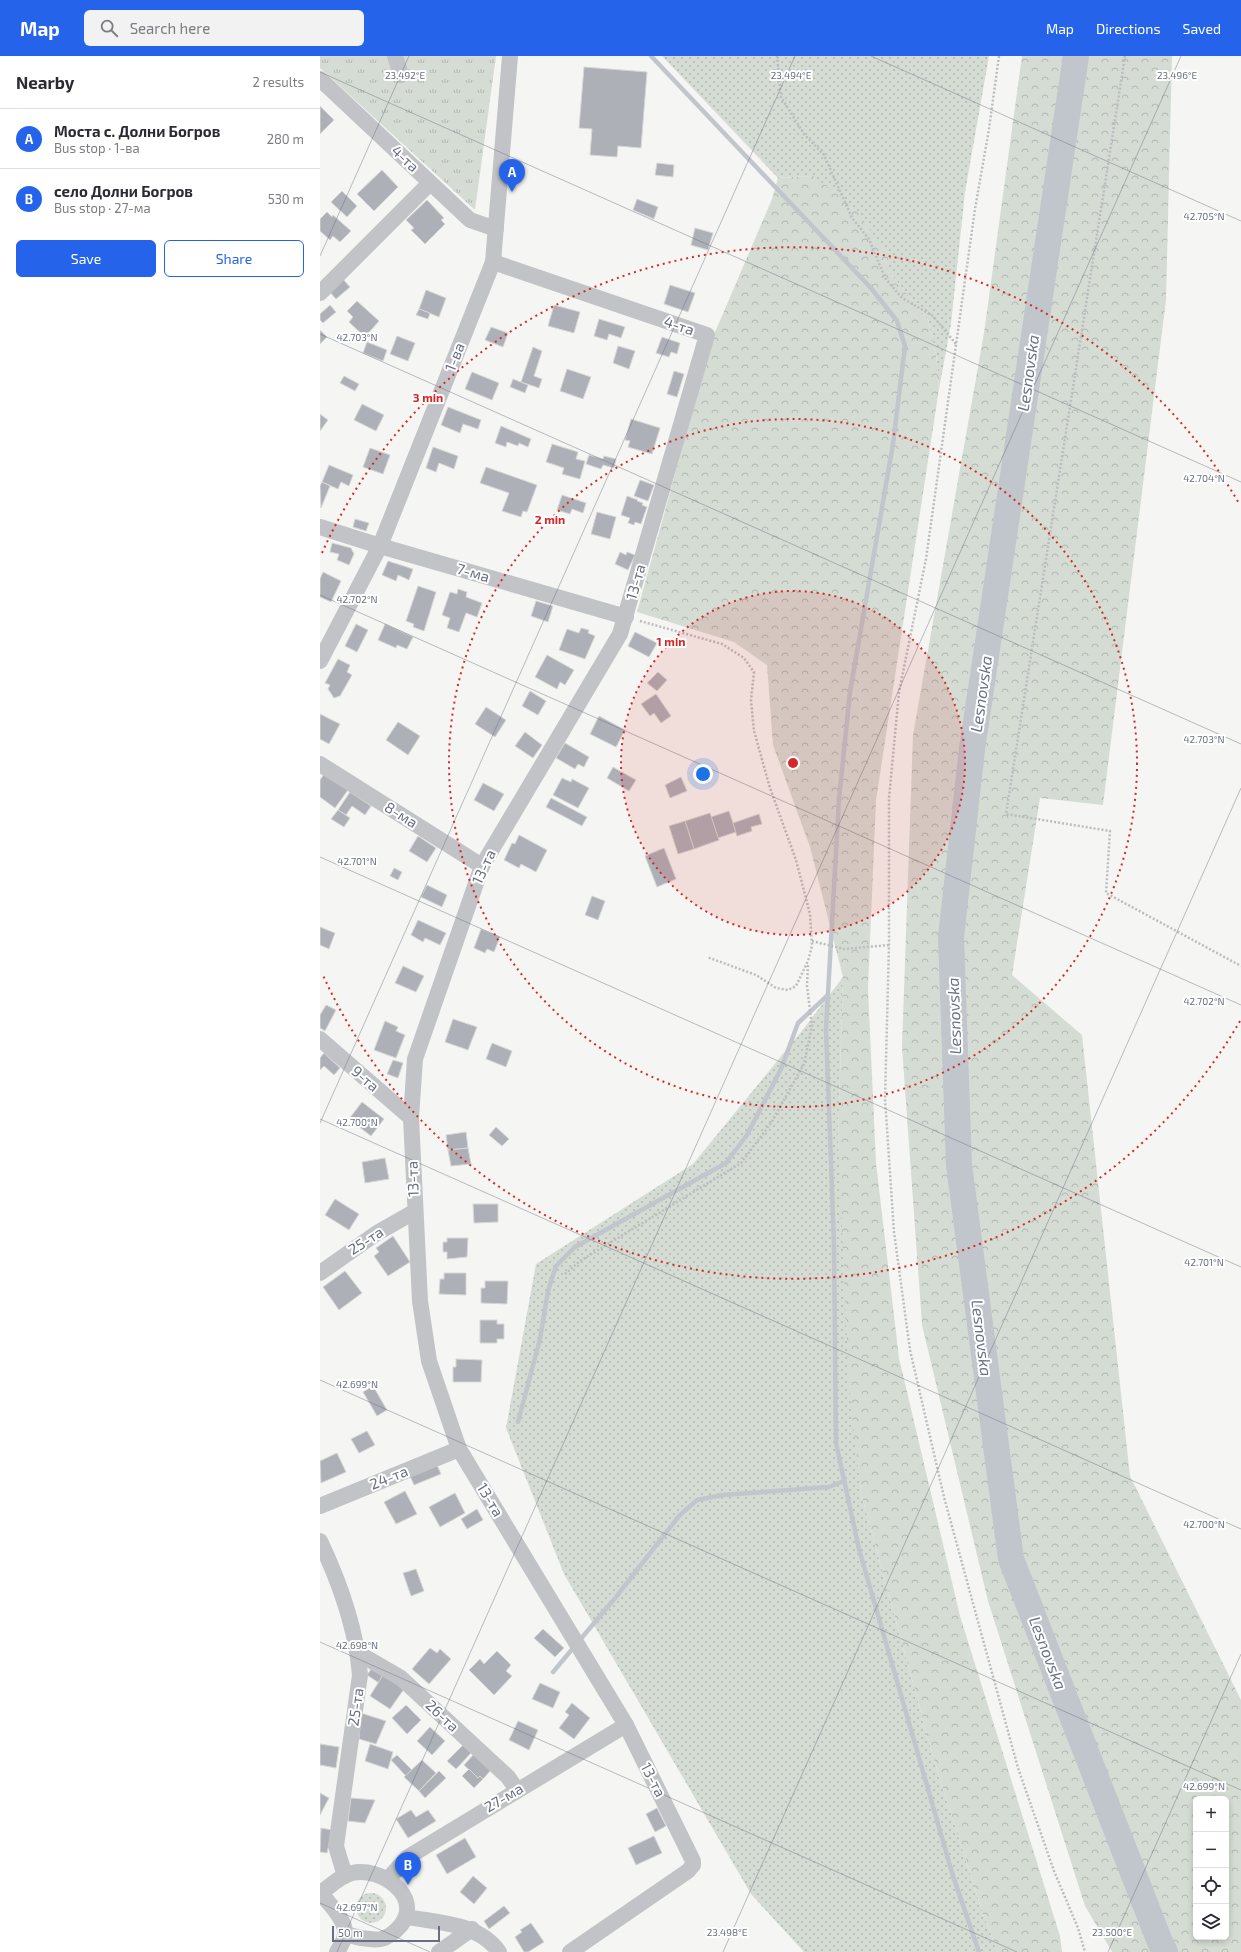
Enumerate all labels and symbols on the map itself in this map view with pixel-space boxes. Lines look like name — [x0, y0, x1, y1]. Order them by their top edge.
text: 23.492°E — [385, 69, 425, 81]
text: 23.494°E — [771, 69, 812, 81]
text: 23.496°E — [1157, 69, 1197, 81]
street label: 4-та — [388, 141, 423, 175]
pin: A — [499, 159, 525, 192]
text: 42.705°N — [1184, 210, 1224, 222]
street label: 4-та — [662, 311, 697, 339]
text: 42.703°N — [336, 331, 378, 343]
water label: Lesnovska — [1013, 334, 1042, 412]
street label: 1-ва — [440, 340, 468, 374]
text: 3 min — [413, 390, 443, 404]
text: 42.704°N — [1183, 472, 1225, 484]
text: 2 min — [535, 512, 565, 526]
street label: 7-ма — [455, 559, 492, 585]
street label: 13-та — [621, 562, 649, 602]
text: 42.702°N — [336, 593, 378, 605]
text: 1 min — [657, 634, 685, 648]
water label: Lesnovska — [966, 655, 995, 733]
text: 42.703°N — [1183, 733, 1225, 745]
centre of rings — [786, 756, 800, 770]
your location — [693, 764, 713, 784]
street label: 8-ма — [382, 797, 421, 831]
street label: 13-та — [467, 846, 499, 887]
text: 42.701°N — [337, 855, 377, 867]
water label: Lesnovska — [943, 977, 964, 1055]
text: 42.702°N — [1183, 995, 1225, 1007]
street label: 9-та — [348, 1061, 383, 1095]
text: 42.700°N — [336, 1116, 378, 1128]
street label: 13-та — [402, 1161, 422, 1197]
street label: 25-та — [345, 1222, 386, 1258]
text: 42.701°N — [1184, 1256, 1224, 1268]
water label: Lesnovska — [968, 1299, 997, 1377]
text: 42.699°N — [336, 1378, 378, 1390]
street label: 24-та — [367, 1461, 410, 1493]
street label: 13-та — [474, 1479, 508, 1520]
text: 42.700°N — [1183, 1518, 1225, 1530]
water label: Lesnovska — [1026, 1614, 1071, 1692]
text: 42.698°N — [336, 1639, 378, 1651]
street label: 25-та — [343, 1687, 367, 1727]
street label: 26-та — [422, 1695, 463, 1735]
street label: 13-та — [638, 1759, 670, 1800]
street label: 27-ма — [481, 1779, 526, 1816]
text: 42.699°N — [1183, 1780, 1225, 1792]
pin: B — [395, 1852, 421, 1885]
text: 42.697°N — [336, 1901, 378, 1913]
scale bar — [332, 1924, 440, 1943]
text: 23.498°E — [707, 1926, 748, 1938]
text: 23.500°E — [1092, 1926, 1132, 1938]

